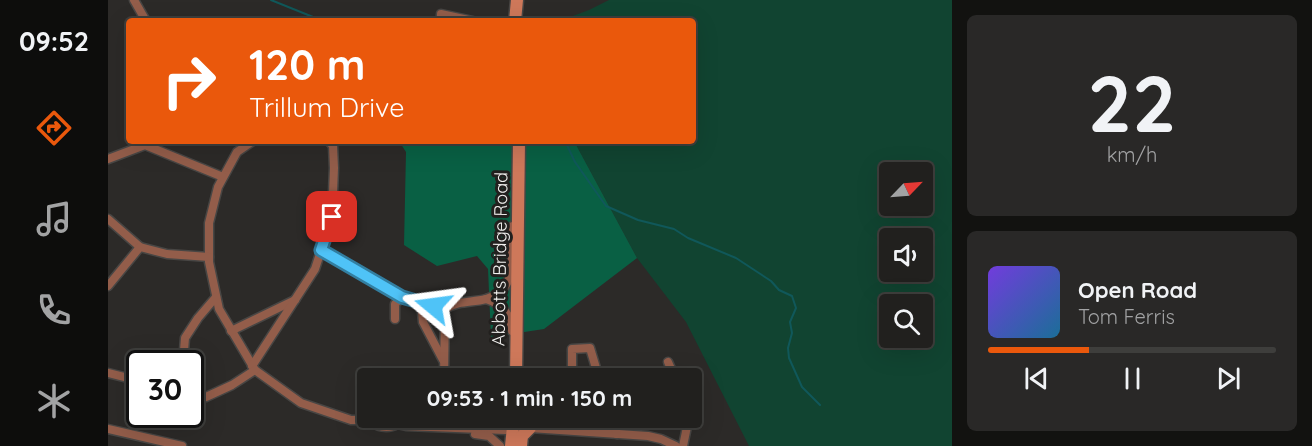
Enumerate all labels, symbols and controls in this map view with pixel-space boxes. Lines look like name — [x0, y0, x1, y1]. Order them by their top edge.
text: 09:52 — [19, 24, 89, 58]
text: 120 m — [249, 38, 366, 91]
icon: right — [150, 42, 228, 120]
text: 22 — [1088, 54, 1176, 152]
text: Trillum Drive — [249, 90, 405, 124]
icon: directions — [33, 107, 75, 149]
text: km/h — [1107, 142, 1157, 167]
north arrow — [879, 162, 933, 216]
map controls — [879, 162, 933, 348]
street label: Abbotts Bridge Road — [486, 172, 513, 346]
pin — [306, 191, 357, 242]
icon: music — [33, 198, 75, 240]
icon: arrive — [315, 200, 348, 233]
button: sound — [879, 228, 933, 282]
position arrow — [401, 274, 465, 338]
text: Open Road — [1078, 276, 1197, 304]
icon: phone — [33, 289, 75, 331]
button: search — [879, 294, 933, 348]
text: Tom Ferris — [1078, 304, 1175, 329]
speed limit sign: 30 — [126, 350, 204, 428]
icon: previous — [1020, 362, 1053, 395]
icon: pause — [1116, 362, 1149, 395]
icon: next — [1212, 362, 1245, 395]
icon: climate — [33, 380, 75, 422]
text: 09:53 · 1 min · 150 m — [427, 384, 632, 412]

